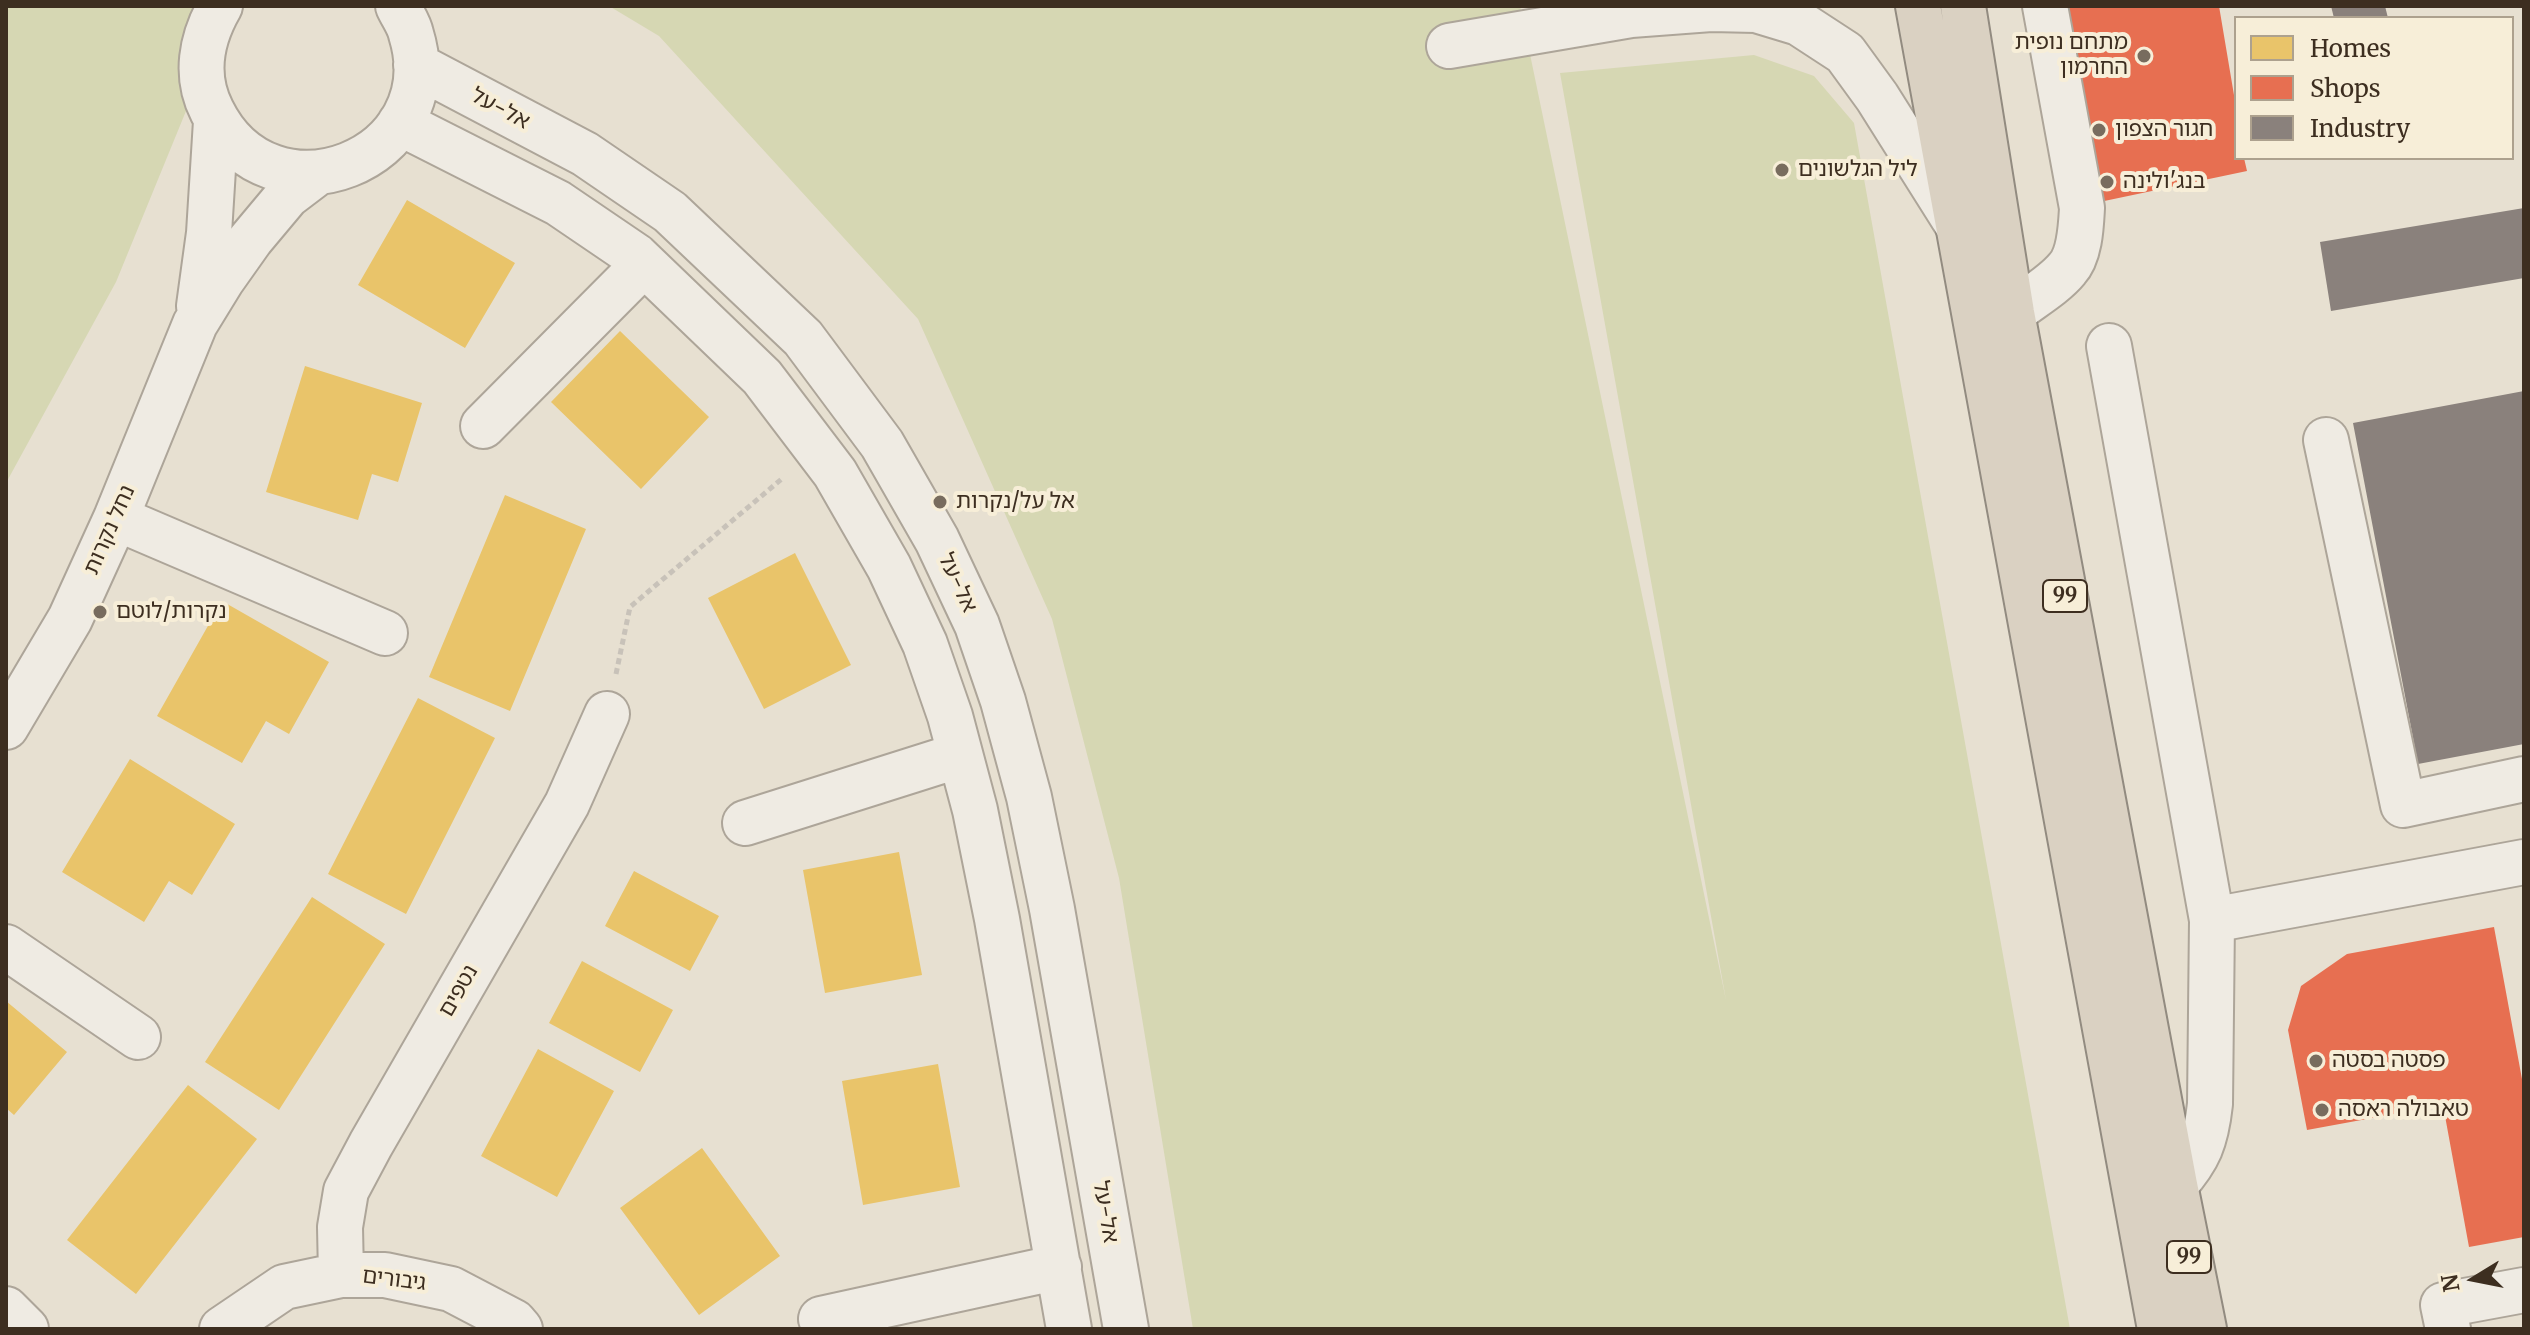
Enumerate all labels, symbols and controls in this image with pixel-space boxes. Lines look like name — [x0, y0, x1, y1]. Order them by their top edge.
legend — [2234, 16, 2514, 160]
place label: מתחם נופית החרמון — [2015, 30, 2128, 82]
text: Homes — [2310, 33, 2391, 64]
marker: מתחם נופית החרמון — [2135, 47, 2153, 65]
text: Shops — [2310, 73, 2381, 104]
street label: אל-על — [466, 83, 534, 135]
text: Industry — [2310, 113, 2410, 144]
place label: חגור הצפון — [2115, 117, 2213, 143]
marker: חגור הצפון — [2090, 121, 2108, 139]
place label: ליל הגלשונים — [1798, 157, 1918, 183]
marker: ליל הגלשונים — [1773, 161, 1791, 179]
place label: בנג'ולינה — [2123, 169, 2206, 195]
marker: בנג'ולינה — [2098, 173, 2116, 191]
street label: נחל נקרות — [79, 481, 141, 579]
place label: אל על/נקרות — [956, 489, 1075, 515]
marker: אל על/נקרות — [931, 493, 949, 511]
street label: אל-על — [932, 549, 982, 617]
road number: 99 — [2043, 580, 2087, 612]
place label: נקרות/לוטם — [116, 599, 227, 625]
marker: נקרות/לוטם — [91, 603, 109, 621]
street label: נטפים — [434, 960, 484, 1022]
place label: פסטה בסטה — [2332, 1048, 2446, 1074]
marker: פסטה בסטה — [2307, 1052, 2325, 1070]
place label: טאבולה ראסה — [2338, 1097, 2469, 1123]
marker: טאבולה ראסה — [2313, 1101, 2331, 1119]
street label: אל-על — [1087, 1179, 1123, 1245]
north arrow — [2434, 1239, 2514, 1319]
road number: 99 — [2167, 1241, 2211, 1273]
street label: גיבורים — [361, 1263, 427, 1297]
text: N — [2435, 1272, 2466, 1294]

